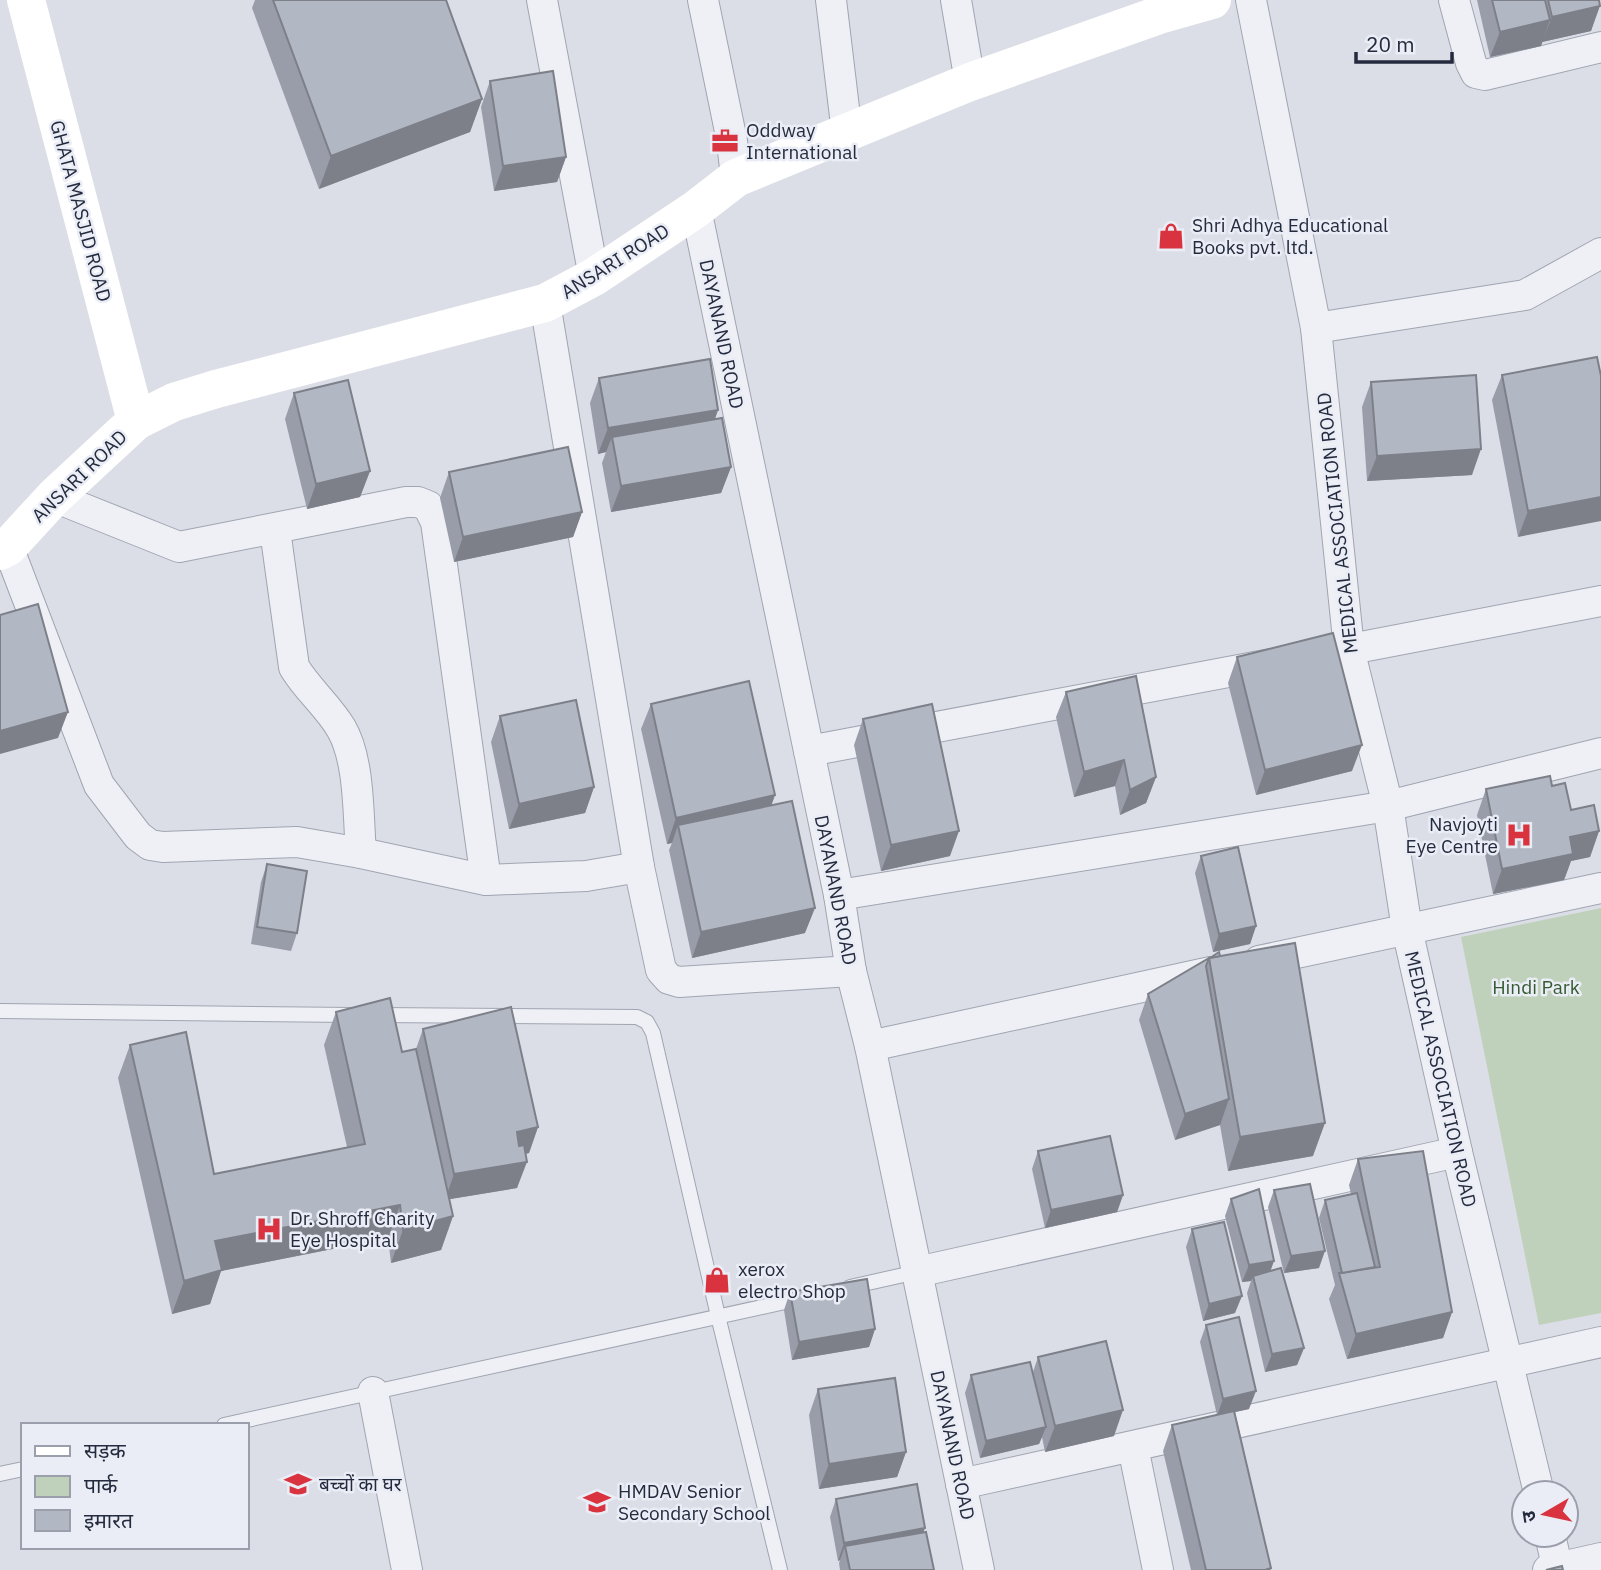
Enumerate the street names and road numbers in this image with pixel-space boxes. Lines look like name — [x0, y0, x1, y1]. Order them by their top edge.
street label: GHATA MASJID ROAD — [45, 118, 117, 304]
street label: ANSARI ROAD — [556, 218, 674, 304]
street label: DAYANAND ROAD — [694, 257, 750, 411]
street label: MEDICAL ASSOCIATION ROAD — [1311, 391, 1363, 655]
street label: ANSARI ROAD — [26, 425, 132, 527]
street label: DAYANAND ROAD — [810, 813, 862, 967]
street label: MEDICAL ASSOCIATION ROAD — [1400, 948, 1482, 1210]
street label: DAYANAND ROAD — [925, 1368, 981, 1522]

